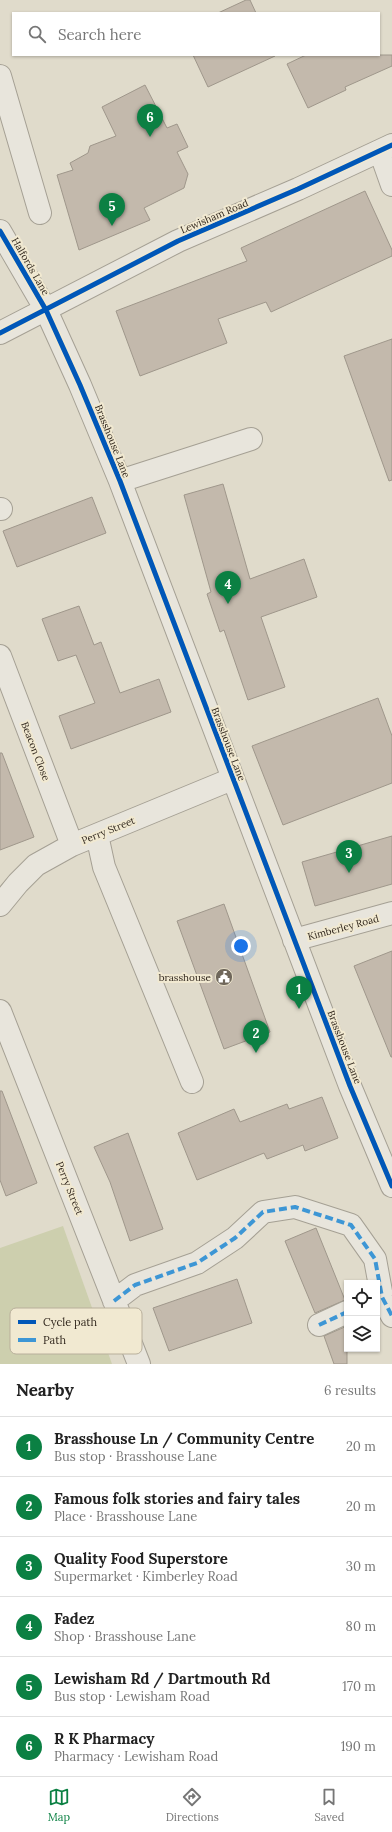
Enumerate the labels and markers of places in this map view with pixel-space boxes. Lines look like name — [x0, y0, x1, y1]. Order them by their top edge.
pin: 6 — [137, 104, 163, 137]
pin: 5 — [99, 193, 125, 226]
pin: 4 — [215, 571, 241, 604]
pin: 3 — [336, 840, 362, 873]
public building icon: brasshouse — [214, 967, 234, 987]
place label: brasshouse — [159, 971, 212, 984]
pin: 1 — [286, 976, 312, 1009]
pin: 2 — [243, 1020, 269, 1053]

